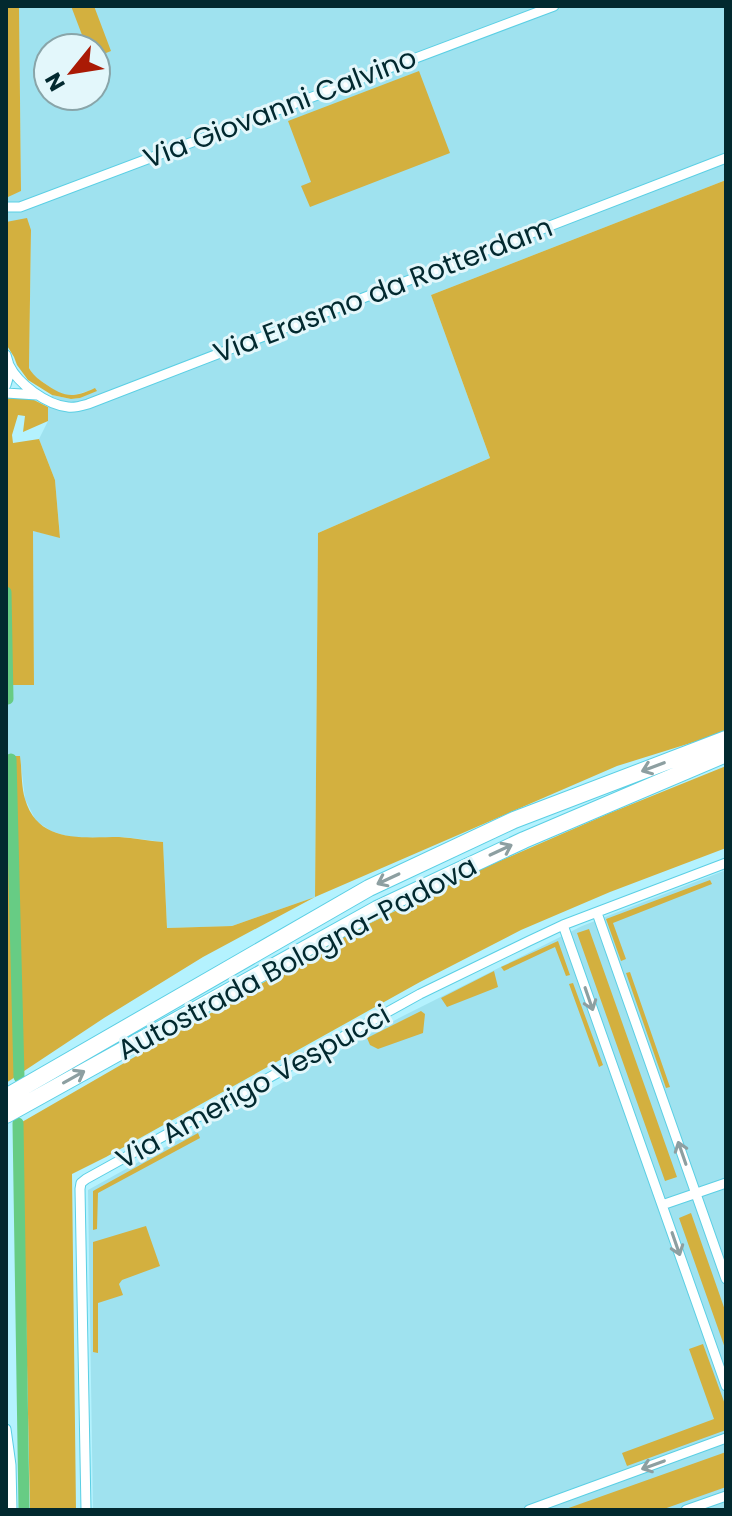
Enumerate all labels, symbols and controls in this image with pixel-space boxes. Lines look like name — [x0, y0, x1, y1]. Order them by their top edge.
north arrow — [32, 32, 112, 112]
street label: Via Giovanni Calvino — [138, 38, 422, 178]
text: N — [38, 67, 73, 97]
street label: Via Erasmo da Rotterdam — [208, 207, 558, 373]
one-way arrow — [641, 761, 666, 775]
one-way arrow — [489, 842, 513, 857]
street label: Autostrada Bologna-Padova — [110, 846, 484, 1070]
one-way arrow — [376, 872, 400, 887]
one-way arrow — [583, 986, 598, 1011]
street label: Via Amerigo Vespucci — [109, 995, 397, 1179]
one-way arrow — [62, 1069, 85, 1085]
one-way arrow — [673, 1140, 688, 1165]
one-way arrow — [669, 1231, 684, 1256]
one-way arrow — [641, 1459, 666, 1473]

